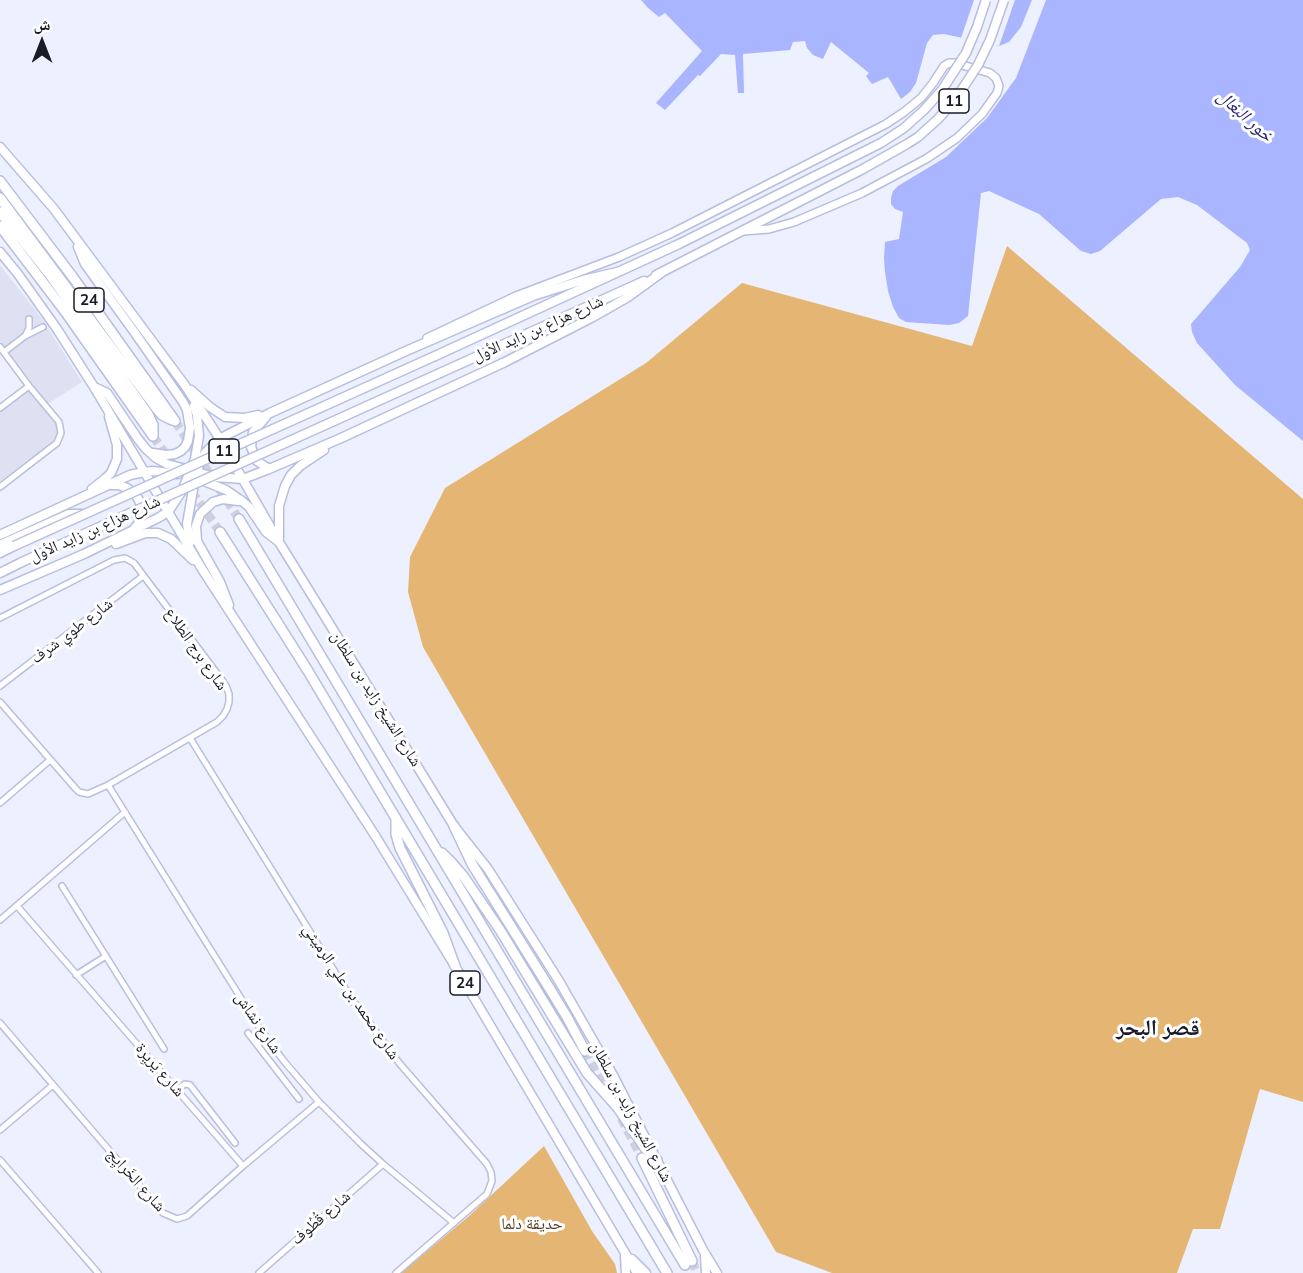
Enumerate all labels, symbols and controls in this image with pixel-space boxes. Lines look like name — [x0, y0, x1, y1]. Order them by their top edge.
north arrow — [12, 12, 72, 72]
text: ش — [34, 14, 50, 34]
water label: خور البغال — [1213, 85, 1277, 147]
road number: 11 — [939, 89, 969, 113]
road number: 24 — [74, 288, 104, 312]
street label: شارع هزاع بن زايد الأول — [470, 292, 606, 366]
road number: 11 — [209, 439, 239, 463]
street label: شارع هزاع بن زايد الأول — [27, 492, 163, 566]
street label: شارع طوي شرف — [27, 594, 117, 668]
street label: شارع برج الطلاع — [160, 604, 232, 694]
street label: شارع الشيخ زايد بن سلطان — [326, 628, 426, 770]
street label: شارع محمد بن علي الرميثي — [298, 921, 404, 1063]
road number: 24 — [450, 971, 480, 995]
street label: شارع نشاش — [231, 989, 285, 1057]
district label: قصر البحر — [1116, 1015, 1200, 1041]
street label: شارع يَريِرة — [131, 1039, 189, 1101]
street label: شارع الشيخ زايد بن سلطان — [586, 1039, 676, 1185]
street label: شارع الخَرايِج — [102, 1144, 170, 1216]
street label: شارع قُطُوف — [287, 1187, 355, 1249]
park label: حديقة دلما — [501, 1214, 563, 1234]

